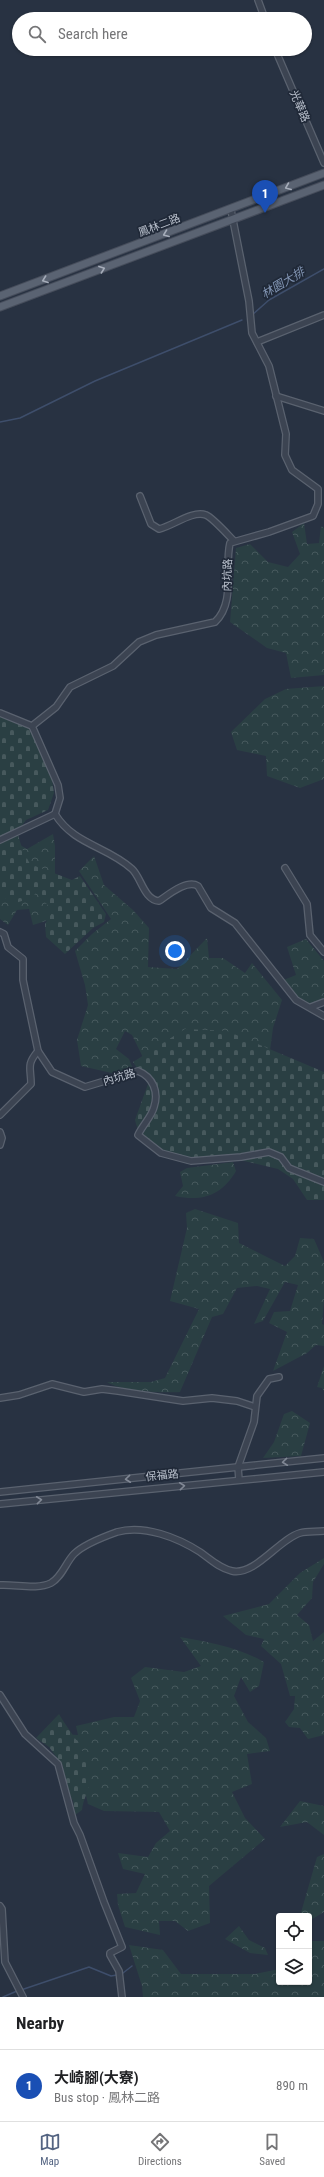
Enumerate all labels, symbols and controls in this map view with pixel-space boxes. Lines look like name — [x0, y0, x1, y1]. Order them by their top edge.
search box — [12, 12, 312, 56]
icon: search — [26, 23, 48, 45]
text: Search here — [58, 25, 128, 43]
street label: 光華路 — [287, 88, 312, 124]
pin: 1 — [252, 180, 278, 213]
one-way arrow — [284, 183, 291, 191]
street label: 鳳林二路 — [136, 212, 182, 239]
one-way arrow — [163, 229, 170, 238]
water label: 林園大排 — [259, 264, 309, 301]
one-way arrow — [98, 265, 105, 273]
one-way arrow — [41, 275, 48, 283]
street label: 內坑路 — [220, 558, 235, 592]
your location — [165, 941, 185, 961]
street label: 內坑路 — [101, 1067, 137, 1088]
one-way arrow — [282, 1458, 288, 1467]
street label: 保福路 — [145, 1467, 179, 1484]
one-way arrow — [125, 1474, 131, 1483]
one-way arrow — [179, 1482, 185, 1491]
one-way arrow — [36, 1496, 42, 1505]
map controls — [276, 1913, 312, 1985]
button: locate — [276, 1913, 312, 1949]
button: layers — [276, 1949, 312, 1985]
text: Nearby — [16, 2013, 64, 2033]
text: 大崎腳(大寮) — [54, 2069, 139, 2087]
text: 1 — [26, 2078, 32, 2093]
text: 890 m — [276, 2078, 308, 2093]
text: Bus stop · 鳳林二路 — [54, 2090, 160, 2105]
tab: Map — [39, 2131, 61, 2168]
tab: Directions — [138, 2131, 182, 2168]
tab: Saved — [259, 2131, 285, 2168]

